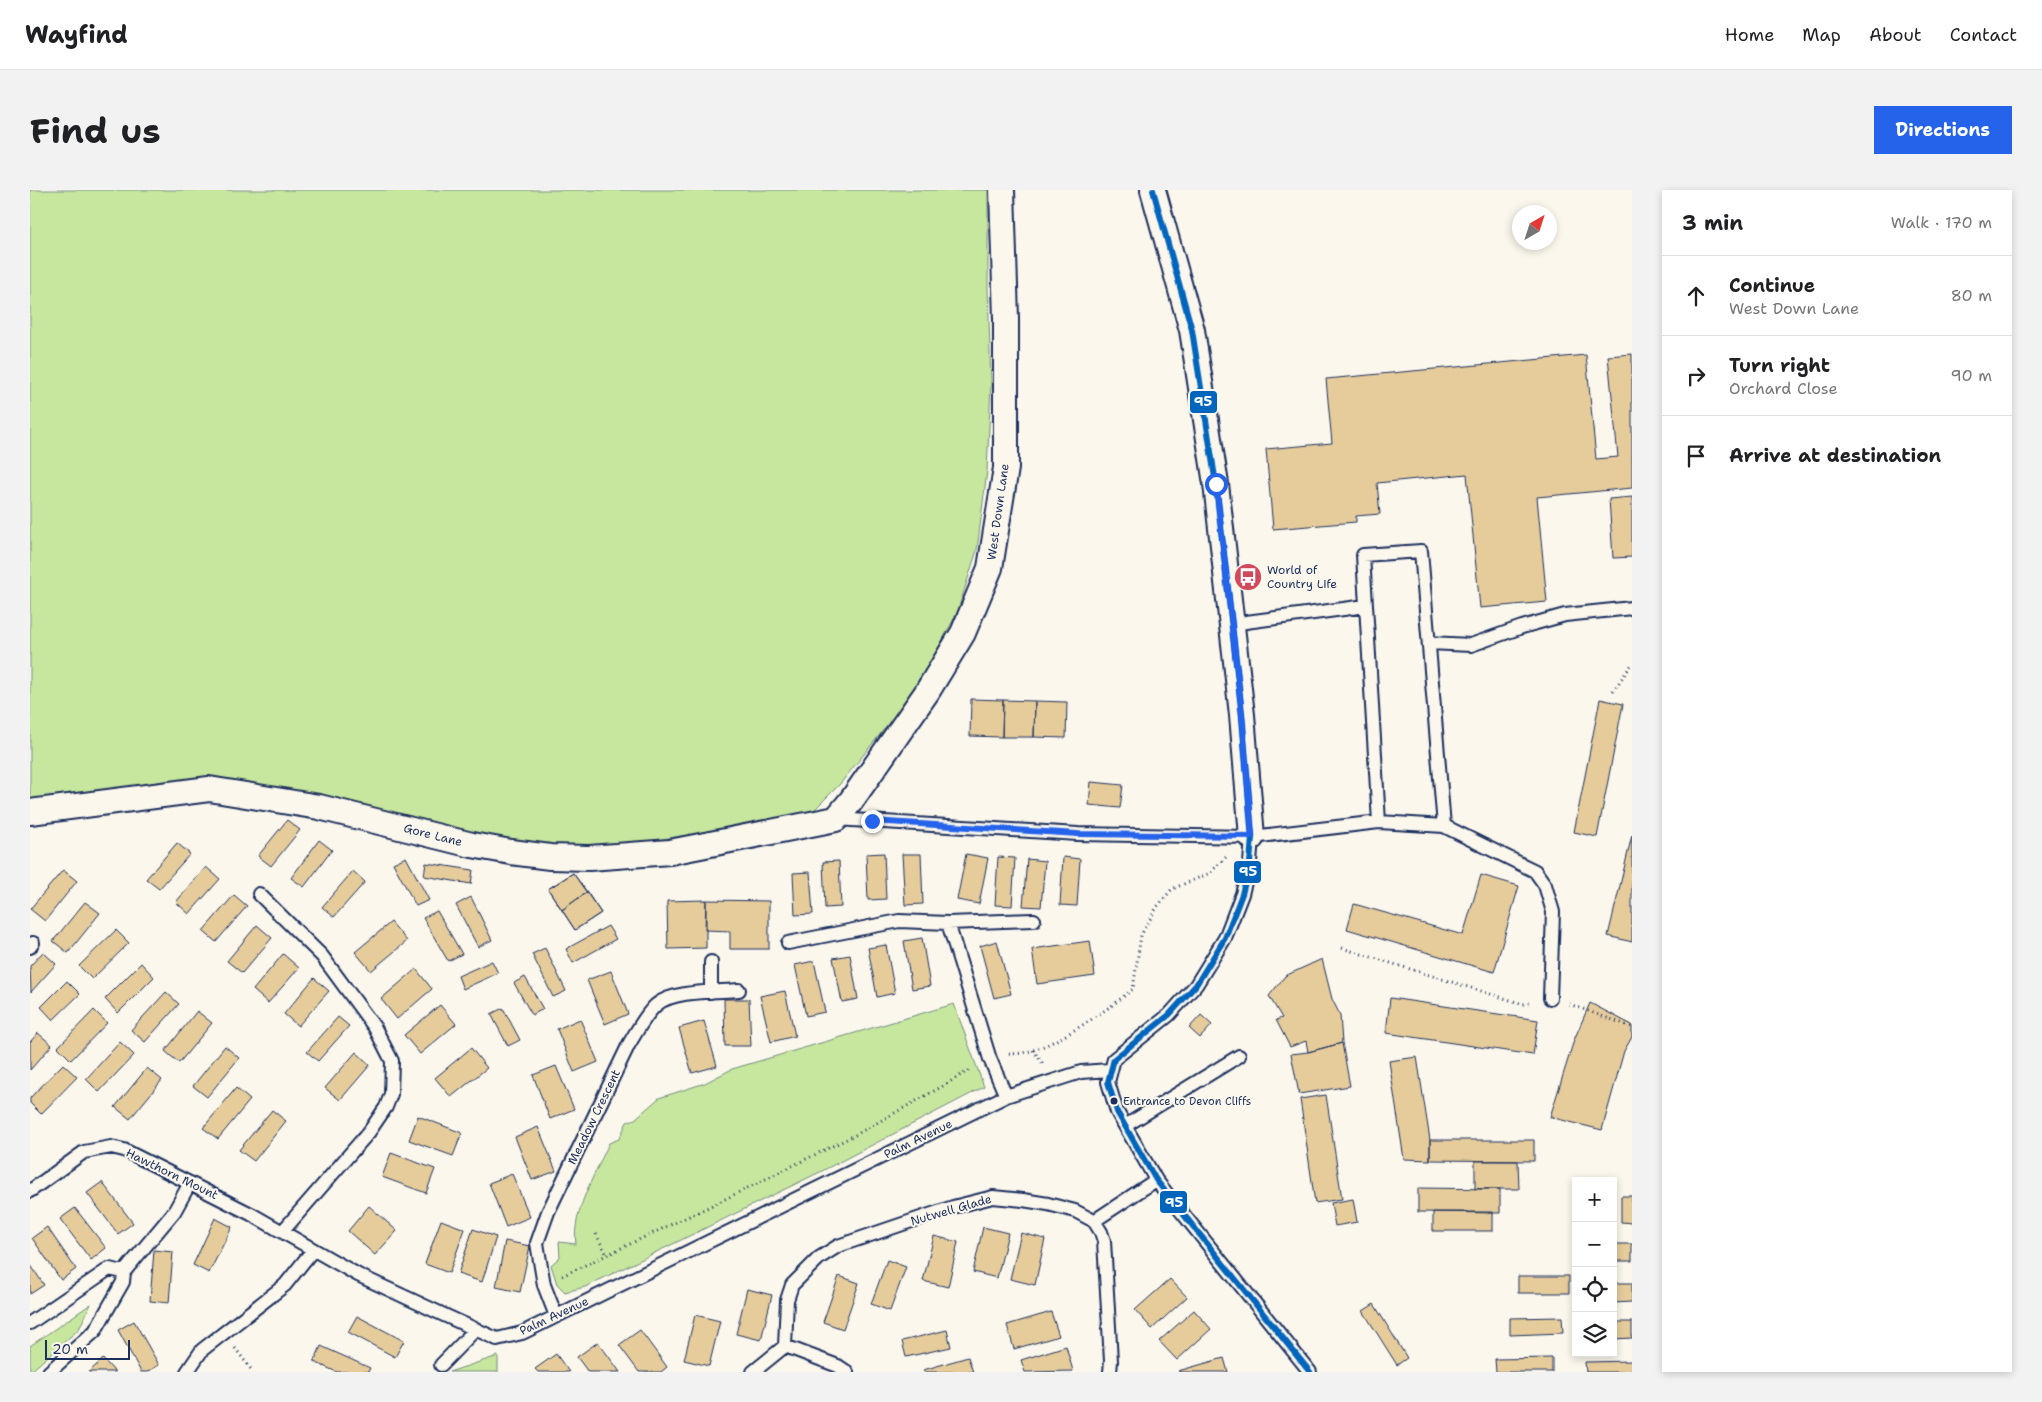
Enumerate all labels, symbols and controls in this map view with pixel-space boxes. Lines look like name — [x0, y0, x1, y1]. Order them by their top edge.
text: Wayfind — [25, 19, 128, 51]
text: Home — [1725, 23, 1774, 47]
text: Map — [1802, 23, 1841, 47]
text: About — [1869, 23, 1922, 47]
text: Contact — [1950, 23, 2017, 47]
button: Directions — [1874, 106, 2012, 154]
text: Find us — [30, 107, 161, 154]
north arrow — [1512, 205, 1557, 250]
text: 3 min — [1682, 209, 1743, 237]
text: Walk · 170 m — [1891, 212, 1992, 233]
text: Continue — [1729, 273, 1815, 298]
icon: ahead — [1682, 282, 1710, 310]
text: 80 m — [1951, 285, 1992, 306]
text: West Down Lane — [1729, 298, 1859, 319]
text: Turn right — [1729, 353, 1830, 378]
icon: right — [1682, 362, 1710, 390]
text: 90 m — [1951, 365, 1992, 386]
text: Orchard Close — [1729, 378, 1837, 399]
line badge: 95 — [1189, 390, 1218, 414]
text: 95 — [1194, 392, 1213, 410]
icon: arrive — [1682, 442, 1710, 470]
text: Arrive at destination — [1729, 443, 1941, 468]
street label: West Down Lane — [983, 462, 1013, 561]
route start — [1205, 473, 1228, 496]
bus stop icon: World of Country Life — [1233, 562, 1263, 592]
place label: World of Country Life — [1267, 562, 1337, 592]
route end — [861, 810, 884, 833]
street label: Gore Lane — [402, 820, 464, 850]
line badge: 95 — [1233, 860, 1262, 884]
text: 95 — [1239, 862, 1258, 880]
street label: Meadow Crescent — [564, 1067, 624, 1167]
place label: Entrance to Devon Cliffs — [1123, 1094, 1251, 1109]
marker: Entrance to Devon Cliffs — [1109, 1096, 1119, 1106]
street label: Palm Avenue — [881, 1115, 955, 1162]
street label: Hawthorn Mount — [123, 1145, 221, 1203]
map controls — [1572, 1177, 1617, 1357]
button: + — [1572, 1177, 1617, 1222]
line badge: 95 — [1159, 1190, 1188, 1214]
street label: Nutwell Glade — [909, 1191, 994, 1229]
text: 95 — [1165, 1193, 1184, 1211]
button: − — [1572, 1222, 1617, 1267]
button: locate — [1572, 1267, 1617, 1312]
street label: Palm Avenue — [517, 1293, 591, 1339]
button: layers — [1572, 1312, 1617, 1357]
scale bar — [45, 1337, 130, 1360]
text: 20 m — [52, 1340, 88, 1358]

